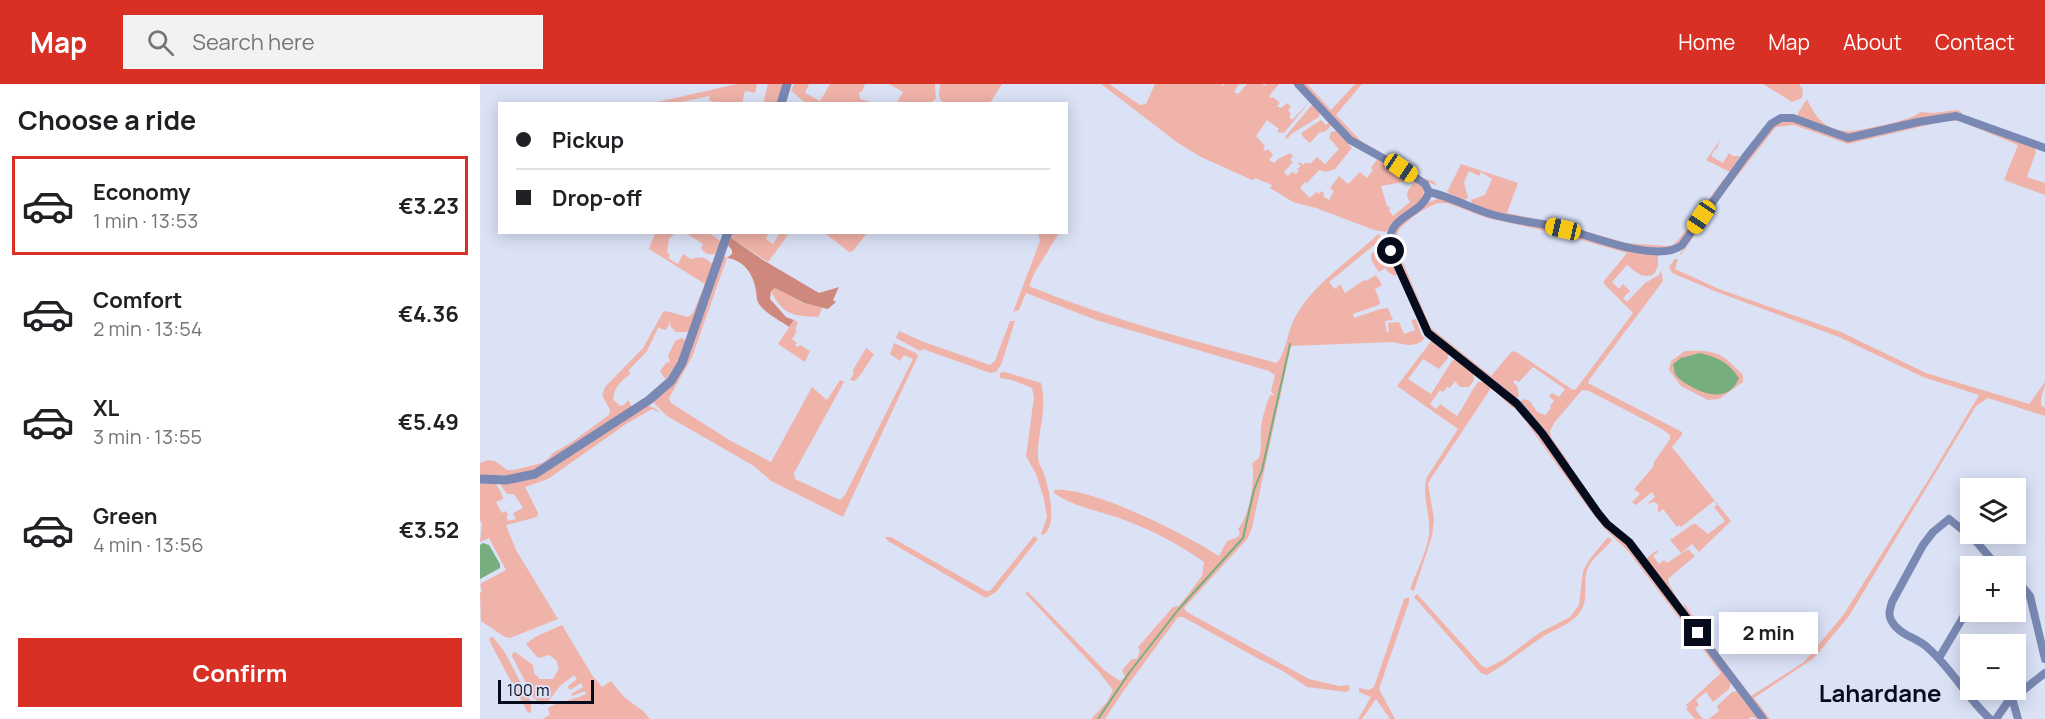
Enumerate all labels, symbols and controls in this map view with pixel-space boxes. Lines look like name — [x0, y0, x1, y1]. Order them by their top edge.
search box — [123, 15, 543, 69]
text: Map — [30, 23, 87, 61]
icon: search — [144, 26, 177, 59]
text: Search here — [192, 27, 315, 57]
text: Home — [1678, 28, 1735, 56]
text: Map — [1768, 28, 1810, 56]
text: About — [1843, 28, 1902, 56]
text: Contact — [1935, 28, 2015, 56]
text: Choose a ride — [18, 101, 196, 138]
text: Pickup — [552, 125, 624, 155]
car — [1381, 150, 1421, 186]
text: Economy — [93, 177, 191, 207]
icon: car — [21, 179, 75, 233]
text: Drop-off — [552, 183, 642, 213]
text: €3.23 — [399, 191, 459, 221]
car — [1683, 197, 1719, 237]
text: 1 min · 13:53 — [93, 207, 198, 234]
car — [1543, 216, 1583, 242]
route start — [1377, 237, 1404, 264]
text: Comfort — [93, 285, 182, 315]
icon: car — [21, 287, 75, 341]
text: €4.36 — [398, 299, 459, 329]
text: 2 min · 13:54 — [93, 315, 203, 342]
text: XL — [93, 393, 119, 423]
icon: car — [21, 395, 75, 449]
text: €5.49 — [398, 407, 459, 437]
text: 3 min · 13:55 — [93, 423, 202, 450]
map controls — [1960, 478, 2026, 700]
button: layers — [1960, 478, 2026, 544]
text: Green — [93, 501, 158, 531]
icon: car — [21, 503, 75, 557]
text: €3.52 — [399, 515, 459, 545]
text: 4 min · 13:56 — [93, 531, 204, 558]
button: + — [1960, 556, 2026, 622]
callout: 2 min — [1719, 612, 1818, 654]
route end — [1684, 619, 1711, 646]
text: 2 min — [1742, 619, 1795, 646]
button: − — [1960, 634, 2026, 700]
button: Confirm — [18, 638, 462, 707]
district label: Lahardane — [1819, 676, 1941, 709]
scale bar — [498, 677, 594, 704]
text: 100 m — [507, 679, 550, 701]

